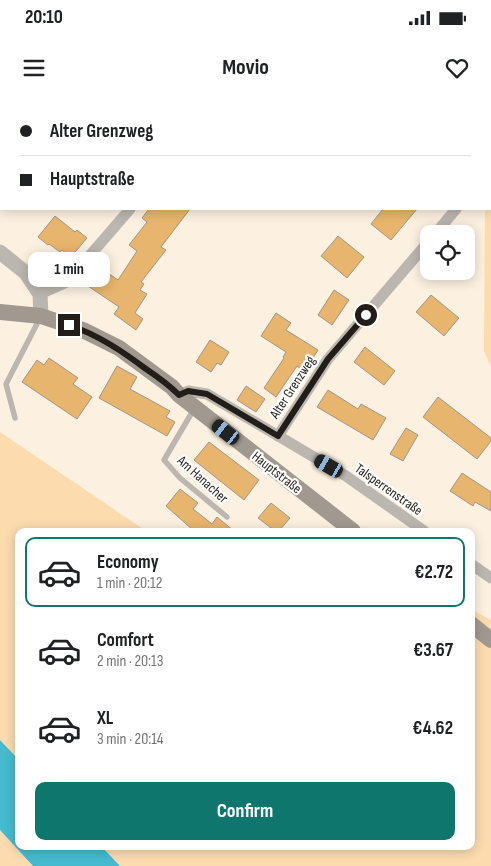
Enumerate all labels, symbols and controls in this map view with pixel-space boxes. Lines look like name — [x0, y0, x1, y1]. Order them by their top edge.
text: 20:10 — [25, 6, 63, 29]
icon: menu — [20, 54, 48, 82]
text: Movio — [222, 54, 269, 81]
icon: heart — [443, 54, 471, 82]
text: Alter Grenzweg — [50, 120, 153, 143]
text: Hauptstraße — [50, 168, 135, 191]
map controls — [420, 225, 475, 280]
button: locate — [420, 225, 475, 280]
callout: 1 min — [28, 252, 110, 288]
text: 1 min — [54, 260, 84, 279]
route start — [355, 304, 377, 326]
route end — [58, 314, 80, 336]
street label: Alter Grenzweg — [265, 352, 319, 423]
car — [209, 417, 242, 447]
street label: Hauptstraße — [248, 448, 305, 497]
street label: Am Hanacher — [173, 451, 232, 507]
car — [312, 452, 345, 480]
street label: Talsperrenstraße — [352, 460, 426, 519]
icon: car — [37, 550, 82, 595]
text: Economy — [97, 551, 159, 574]
text: €2.72 — [415, 561, 453, 584]
text: 1 min · 20:12 — [97, 574, 162, 593]
icon: car — [37, 628, 82, 673]
text: Comfort — [97, 629, 154, 652]
text: €3.67 — [413, 639, 453, 662]
text: 2 min · 20:13 — [97, 652, 163, 671]
icon: car — [37, 706, 82, 751]
text: XL — [97, 707, 113, 730]
text: €4.62 — [413, 717, 453, 740]
text: 3 min · 20:14 — [97, 730, 163, 749]
button: Confirm — [35, 782, 455, 840]

